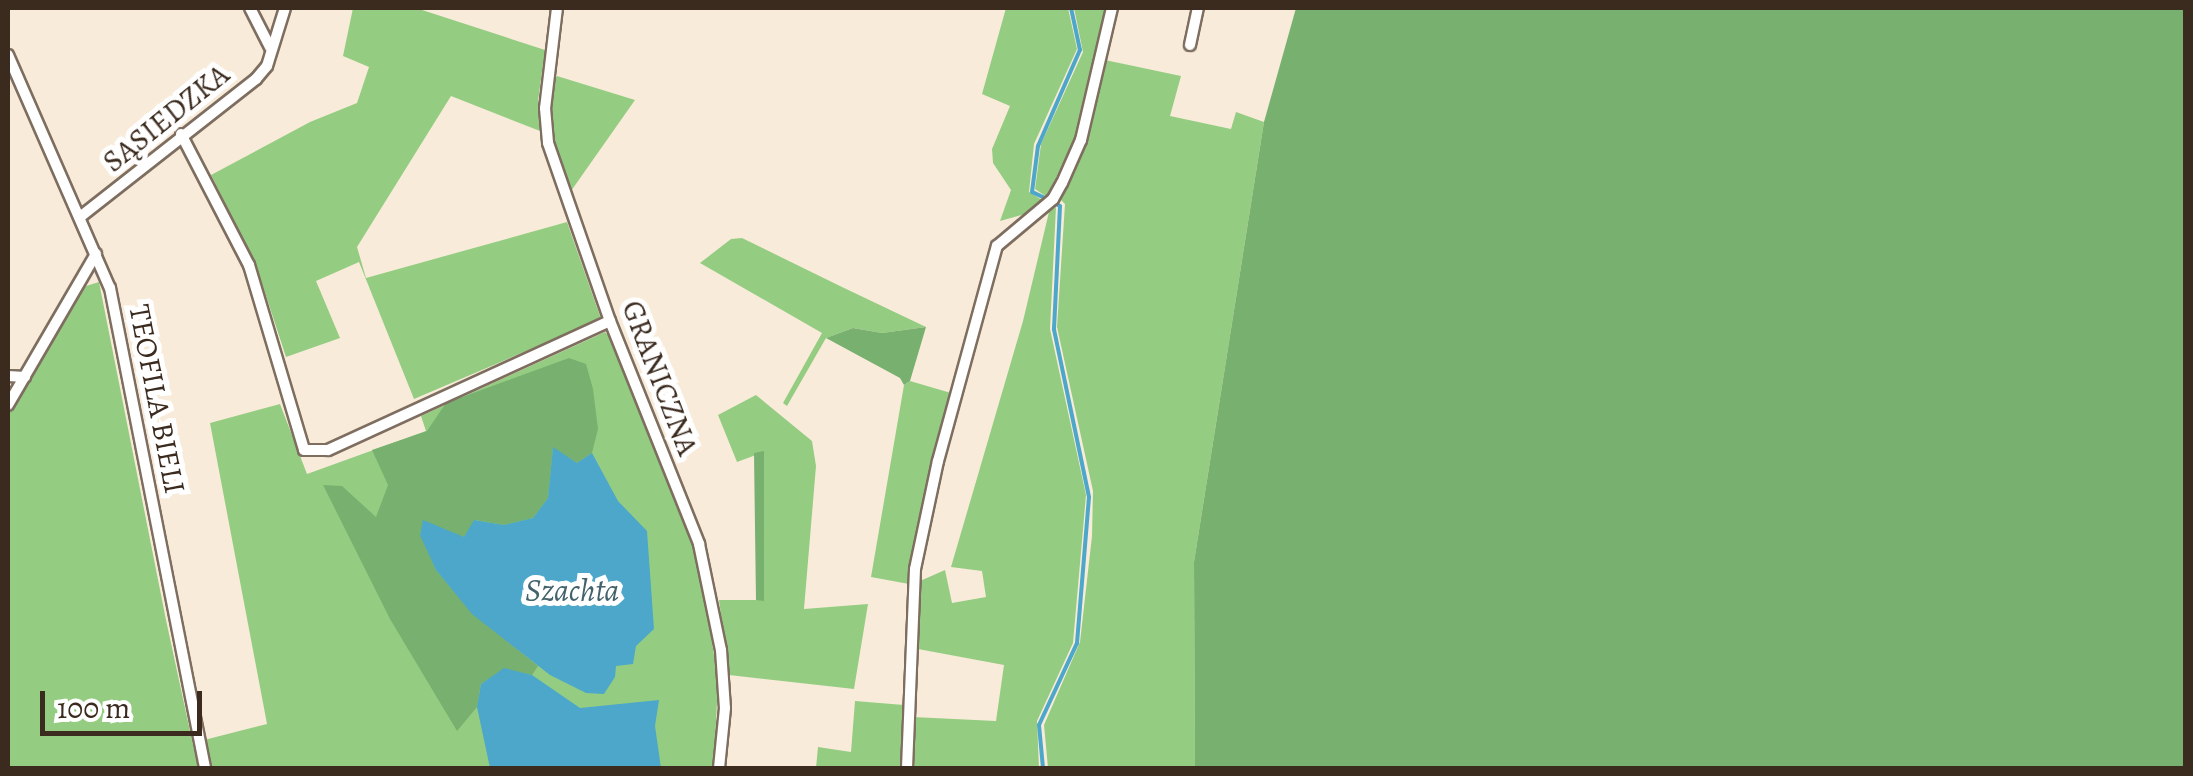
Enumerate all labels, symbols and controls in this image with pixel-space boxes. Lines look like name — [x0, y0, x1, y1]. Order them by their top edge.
street label: SĄSIEDZKA — [96, 56, 236, 180]
street label: GRANICZNA — [614, 296, 706, 460]
street label: TEOFILA BIELI — [121, 301, 193, 497]
water label: Szachta — [525, 571, 619, 609]
scale bar — [45, 671, 208, 733]
text: 100 m — [57, 688, 130, 728]

